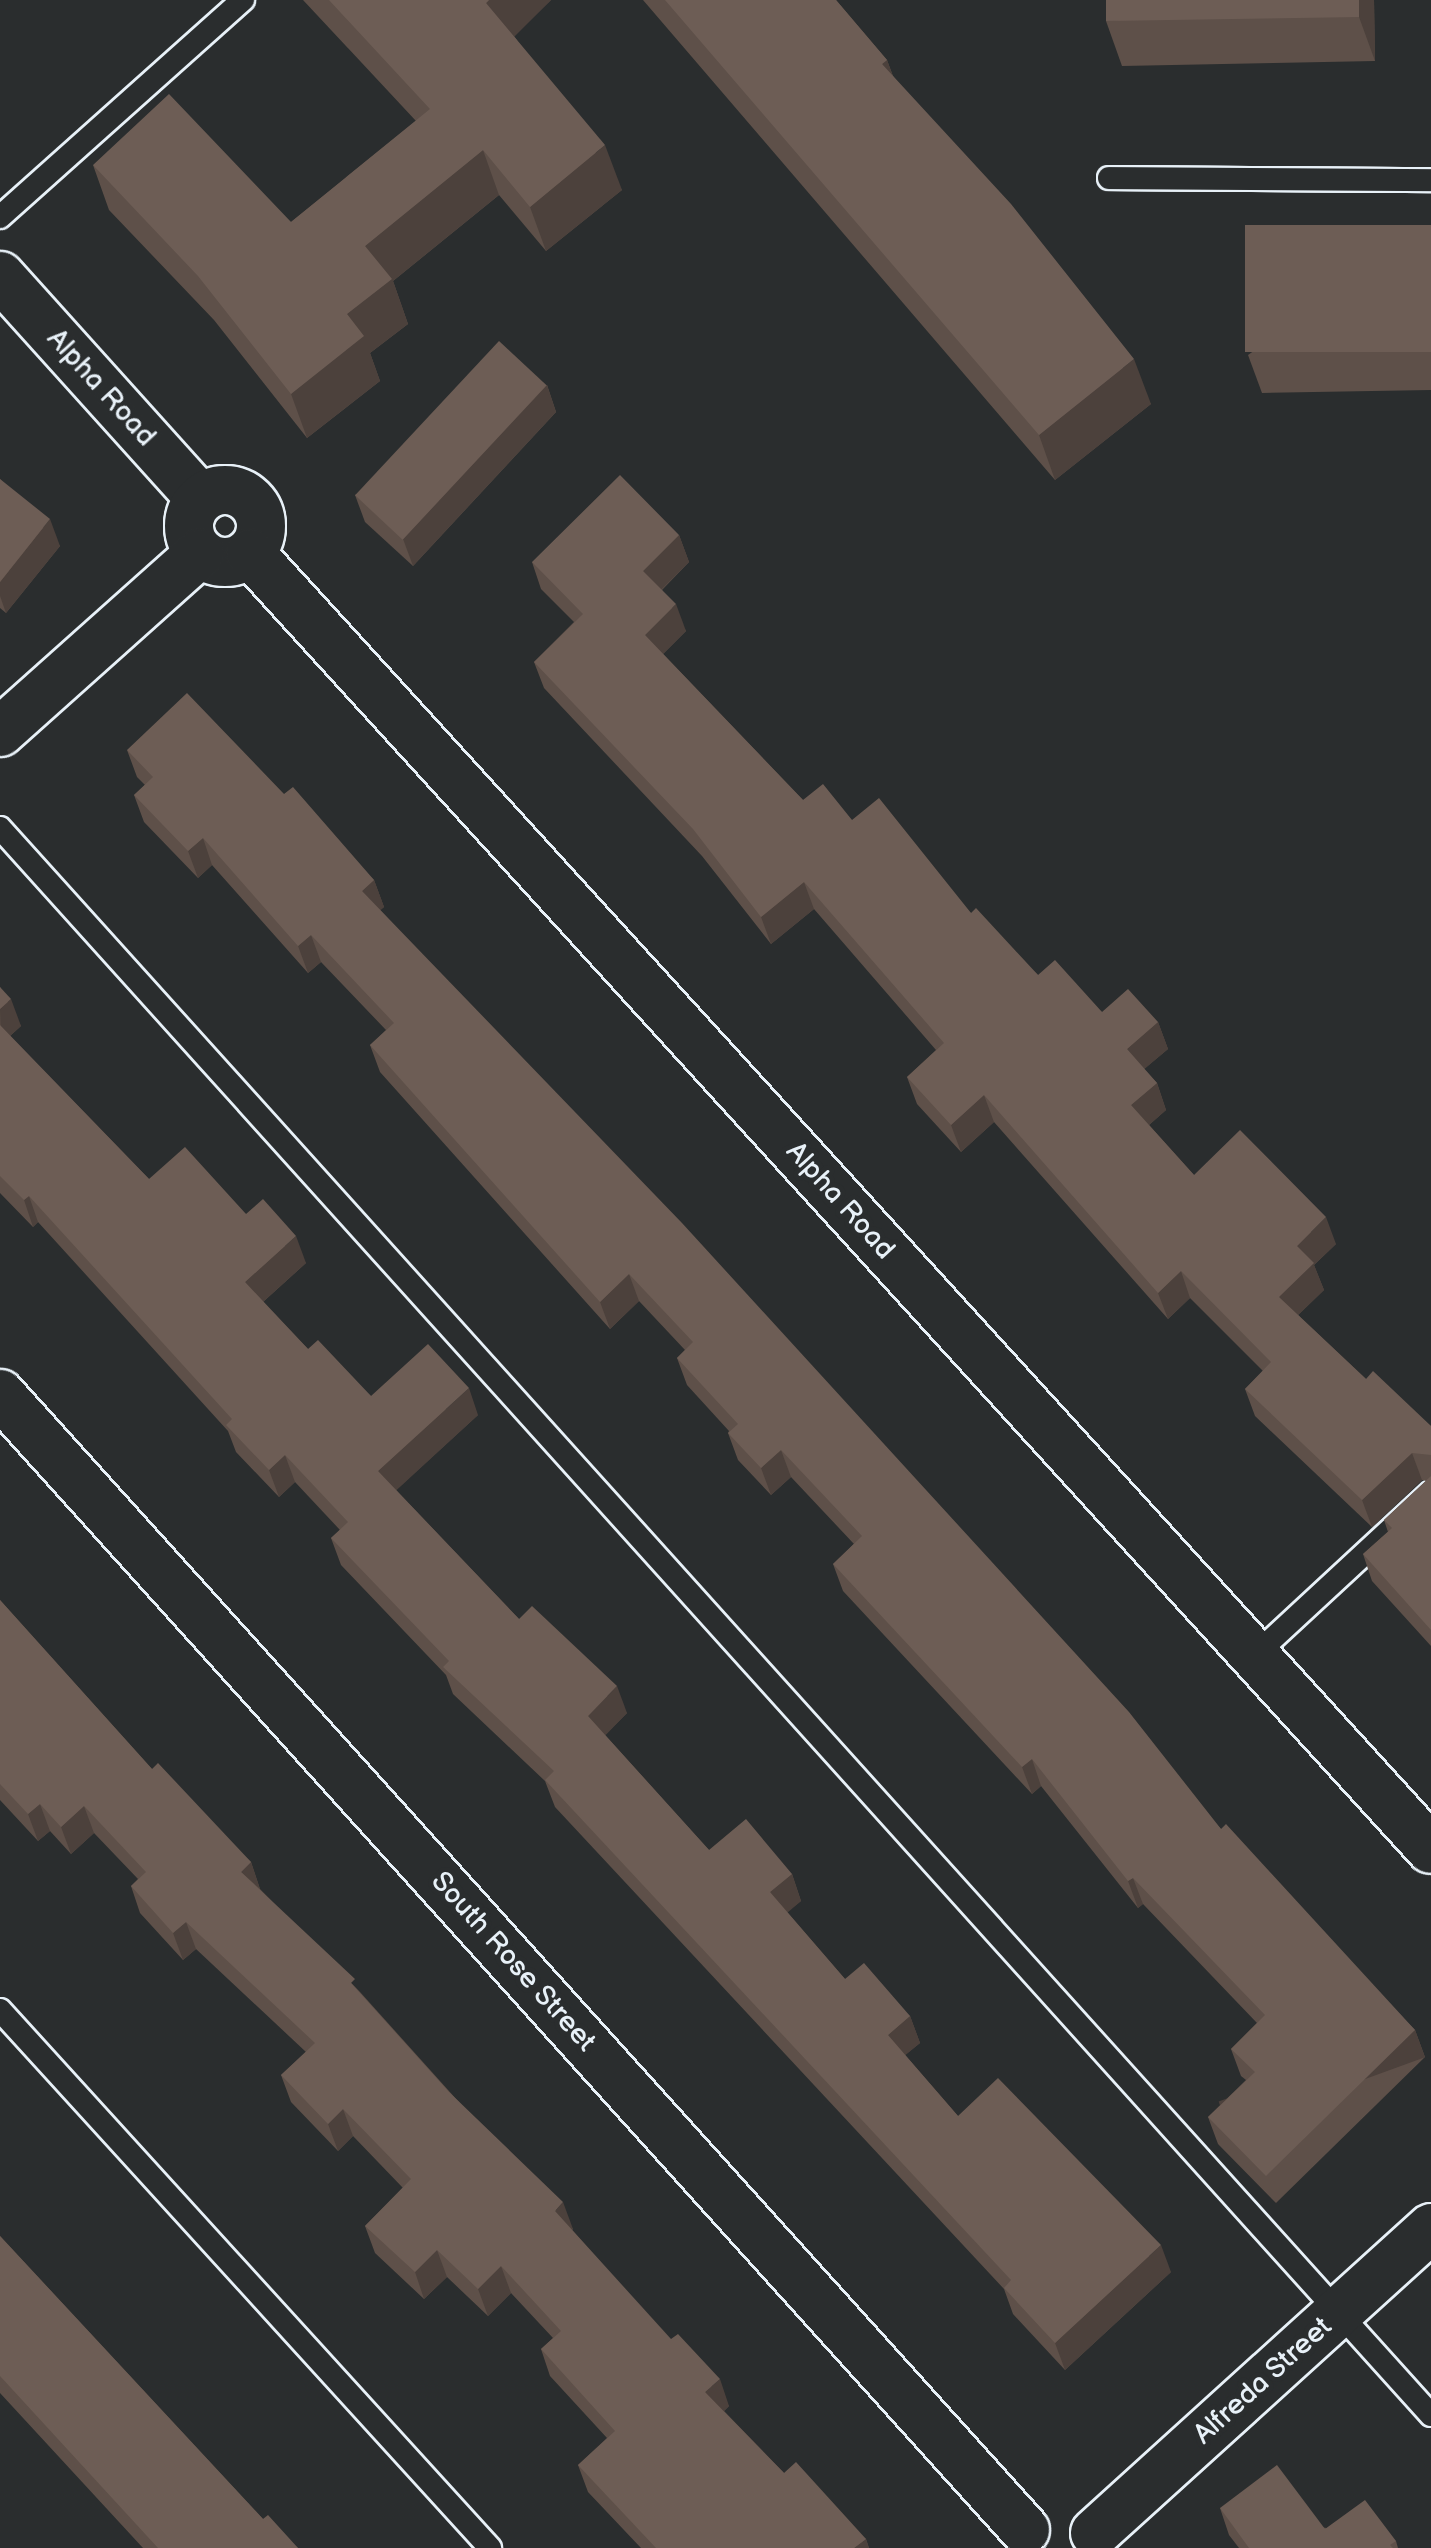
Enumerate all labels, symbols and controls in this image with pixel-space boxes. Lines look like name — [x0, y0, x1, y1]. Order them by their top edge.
street label: Alpha Road — [40, 322, 162, 454]
street label: Alpha Road — [779, 1135, 901, 1267]
street label: South Rose Street — [423, 1865, 603, 2059]
street label: Alfreda Street — [1187, 2310, 1339, 2452]

